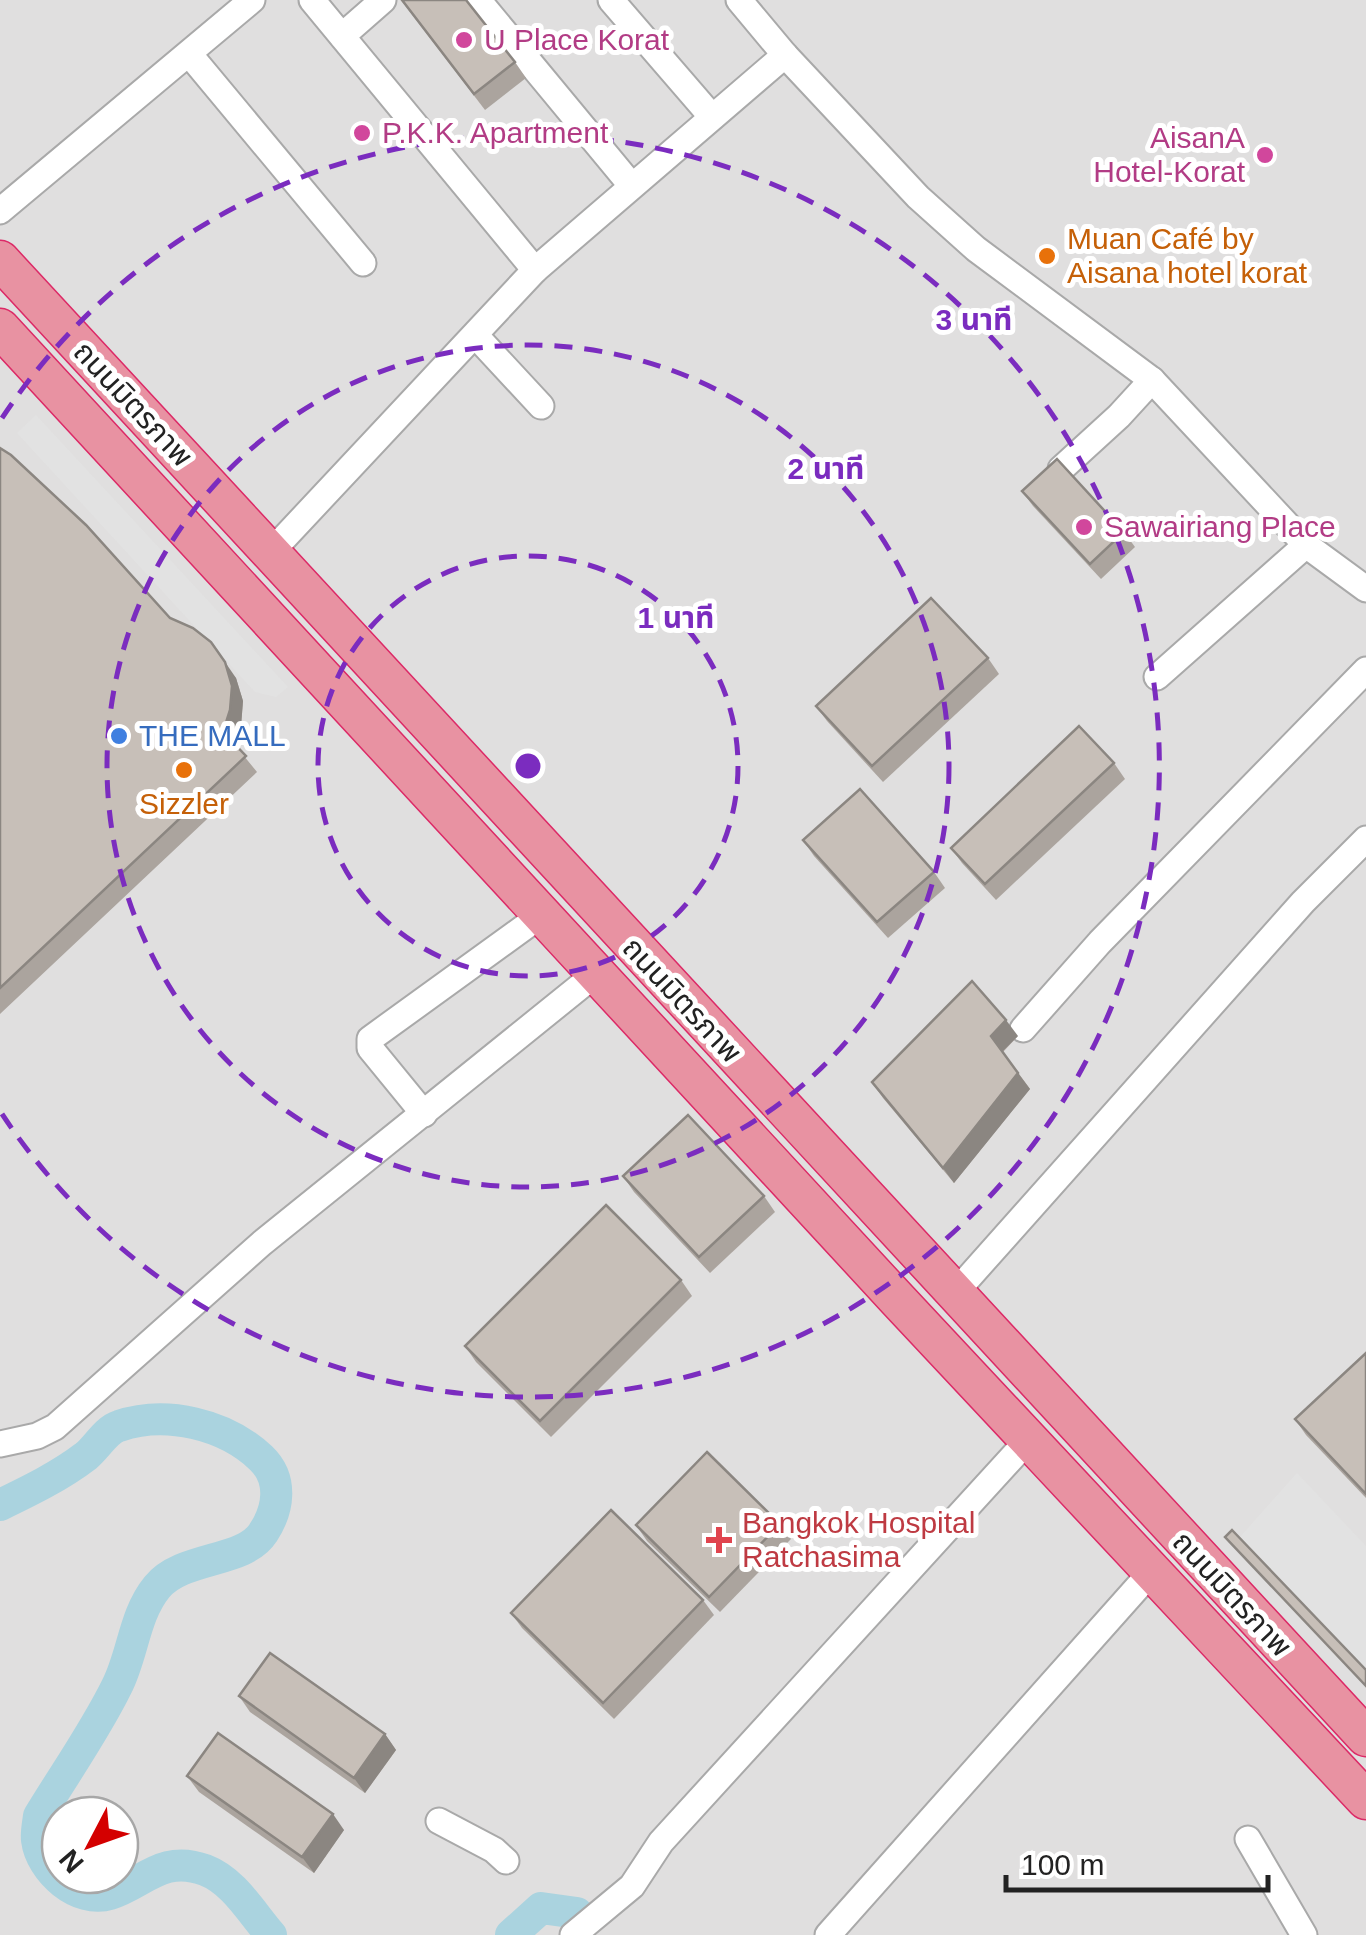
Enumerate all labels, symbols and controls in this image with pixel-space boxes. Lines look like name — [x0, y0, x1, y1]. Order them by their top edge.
place label: U Place Korat — [484, 23, 670, 56]
marker: U Place Korat — [453, 29, 475, 51]
place label: P.K.K. Apartment — [382, 116, 609, 149]
place label: AisanA Hotel-Korat — [1093, 121, 1246, 188]
marker: P.K.K. Apartment — [351, 122, 373, 144]
marker: AisanA Hotel-Korat — [1254, 144, 1276, 166]
place label: Muan Café by Aisana hotel korat — [1067, 222, 1308, 289]
marker: Muan Café by Aisana hotel korat — [1036, 245, 1058, 267]
text: 3 นาที — [936, 303, 1012, 336]
street label: ถนนมิตรภาพ — [67, 335, 199, 473]
text: 2 นาที — [788, 452, 864, 485]
place label: Sawairiang Place — [1104, 510, 1336, 543]
marker: Sawairiang Place — [1073, 516, 1095, 538]
text: 1 นาที — [638, 601, 714, 634]
place label: THE MALL — [139, 719, 286, 752]
marker: THE MALL — [108, 725, 130, 747]
centre of rings — [510, 748, 546, 784]
marker: Sizzler — [173, 759, 195, 781]
place label: Sizzler — [139, 787, 229, 820]
street label: ถนนมิตรภาพ — [616, 931, 748, 1069]
place label: Bangkok Hospital Ratchasima — [742, 1506, 975, 1573]
street label: ถนนมิตรภาพ — [1166, 1525, 1298, 1663]
marker: Bangkok Hospital Ratchasima — [706, 1527, 732, 1553]
north arrow — [40, 1795, 140, 1895]
scale bar — [1006, 1830, 1268, 1892]
text: N — [53, 1843, 90, 1879]
text: 100 m — [1021, 1848, 1104, 1881]

